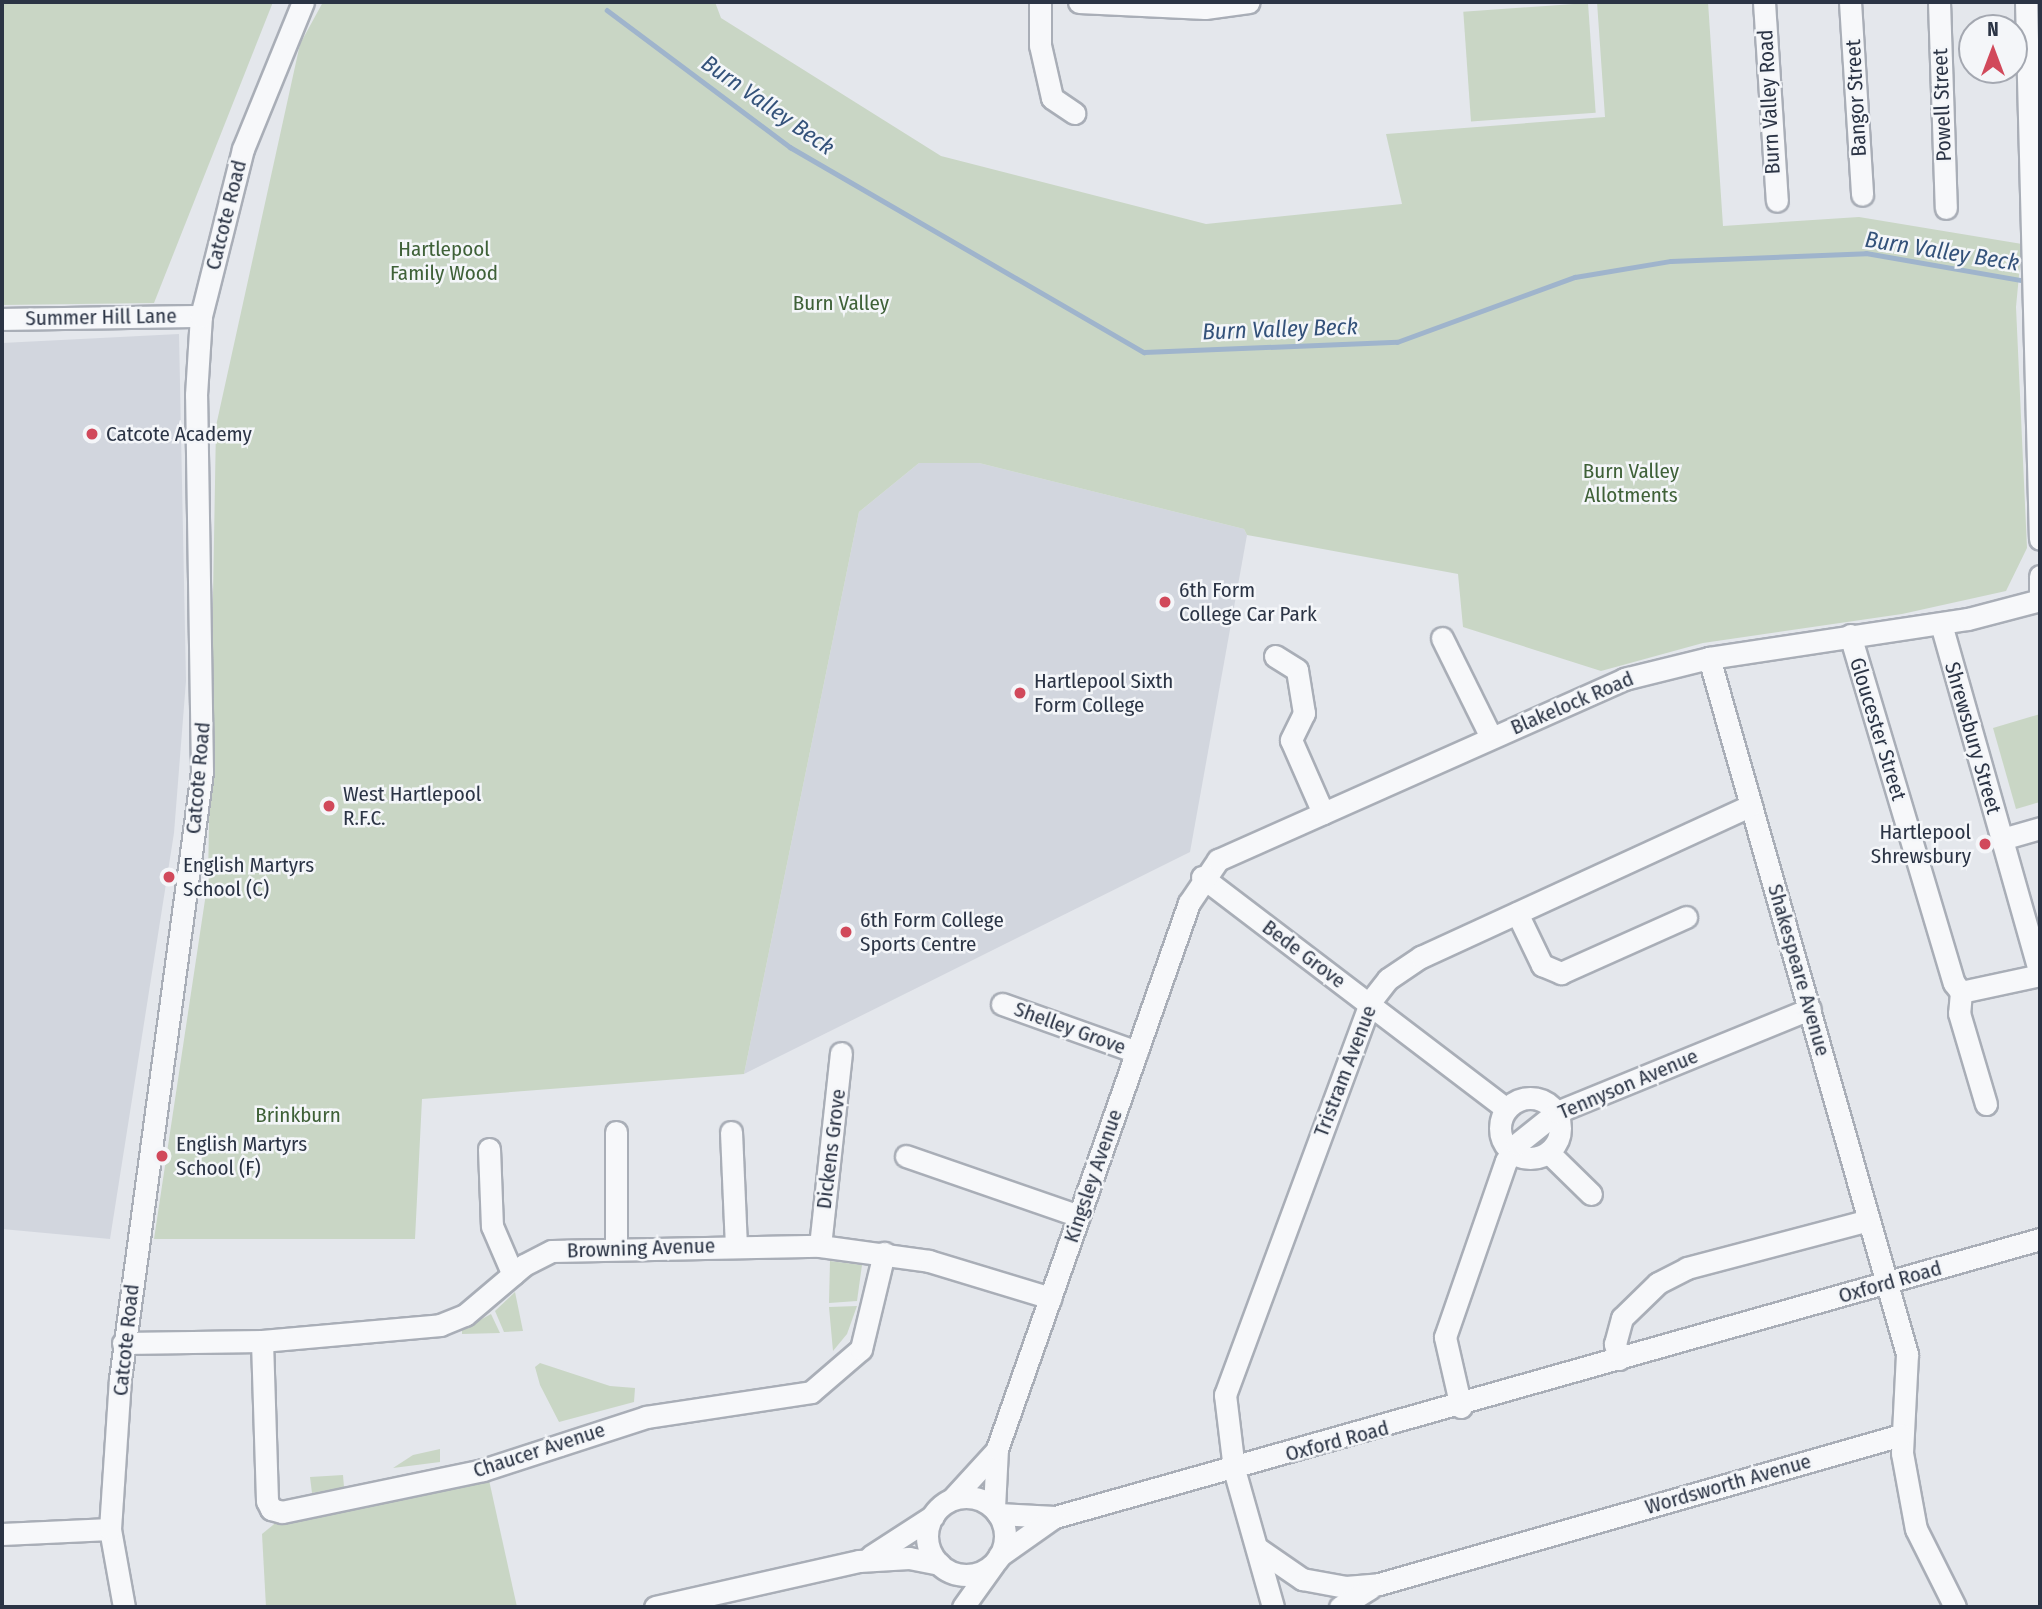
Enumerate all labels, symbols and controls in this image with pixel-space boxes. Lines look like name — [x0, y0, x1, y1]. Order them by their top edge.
north arrow — [1958, 14, 2028, 84]
text: N — [1987, 18, 1999, 41]
street label: Burn Valley Road — [1753, 29, 1785, 175]
street label: Bangor Street — [1840, 39, 1872, 157]
street label: Powell Street — [1927, 48, 1957, 162]
water label: Burn Valley Beck — [696, 49, 840, 161]
street label: Catcote Road — [200, 157, 252, 273]
water label: Burn Valley Beck — [1863, 225, 2021, 277]
park label: Hartlepool Family Wood — [390, 236, 498, 286]
park label: Burn Valley — [793, 290, 889, 316]
street label: Summer Hill Lane — [25, 303, 177, 331]
water label: Burn Valley Beck — [1202, 312, 1358, 346]
place label: Catcote Academy — [106, 421, 252, 447]
marker: Catcote Academy — [84, 426, 100, 442]
park label: Burn Valley Allotments — [1583, 458, 1679, 508]
place label: 6th Form College Car Park — [1179, 577, 1317, 627]
marker: 6th Form College Car Park — [1157, 594, 1173, 610]
street label: Gloucester Street — [1844, 654, 1912, 804]
street label: Shrewsbury Street — [1939, 659, 2007, 817]
street label: Blakelock Road — [1507, 666, 1637, 740]
place label: Hartlepool Sixth Form College — [1034, 668, 1173, 718]
marker: Hartlepool Sixth Form College — [1012, 685, 1028, 701]
street label: Catcote Road — [181, 721, 215, 835]
place label: West Hartlepool R.F.C. — [343, 781, 481, 831]
marker: West Hartlepool R.F.C. — [321, 798, 337, 814]
place label: Hartlepool Shrewsbury — [1871, 819, 1971, 869]
marker: Hartlepool Shrewsbury — [1977, 836, 1993, 852]
place label: English Martyrs School (C) — [183, 852, 314, 902]
marker: English Martyrs School (C) — [161, 869, 177, 885]
street label: Shakespeare Avenue — [1762, 881, 1836, 1059]
place label: 6th Form College Sports Centre — [860, 907, 1004, 957]
street label: Bede Grove — [1257, 915, 1351, 993]
marker: 6th Form College Sports Centre — [838, 924, 854, 940]
street label: Shelley Grove — [1011, 996, 1129, 1060]
street label: Tristram Avenue — [1308, 1002, 1382, 1140]
street label: Tennyson Avenue — [1554, 1043, 1702, 1125]
street label: Dickens Grove — [811, 1088, 851, 1210]
park label: Brinkburn — [255, 1102, 341, 1128]
street label: Kingsley Avenue — [1058, 1106, 1128, 1246]
place label: English Martyrs School (F) — [176, 1131, 307, 1181]
marker: English Martyrs School (F) — [154, 1148, 170, 1164]
street label: Browning Avenue — [566, 1233, 716, 1263]
street label: Oxford Road — [1836, 1255, 1944, 1309]
street label: Catcote Road — [108, 1283, 144, 1397]
street label: Oxford Road — [1283, 1415, 1391, 1467]
street label: Chaucer Avenue — [470, 1417, 608, 1483]
street label: Wordsworth Avenue — [1642, 1448, 1814, 1520]

